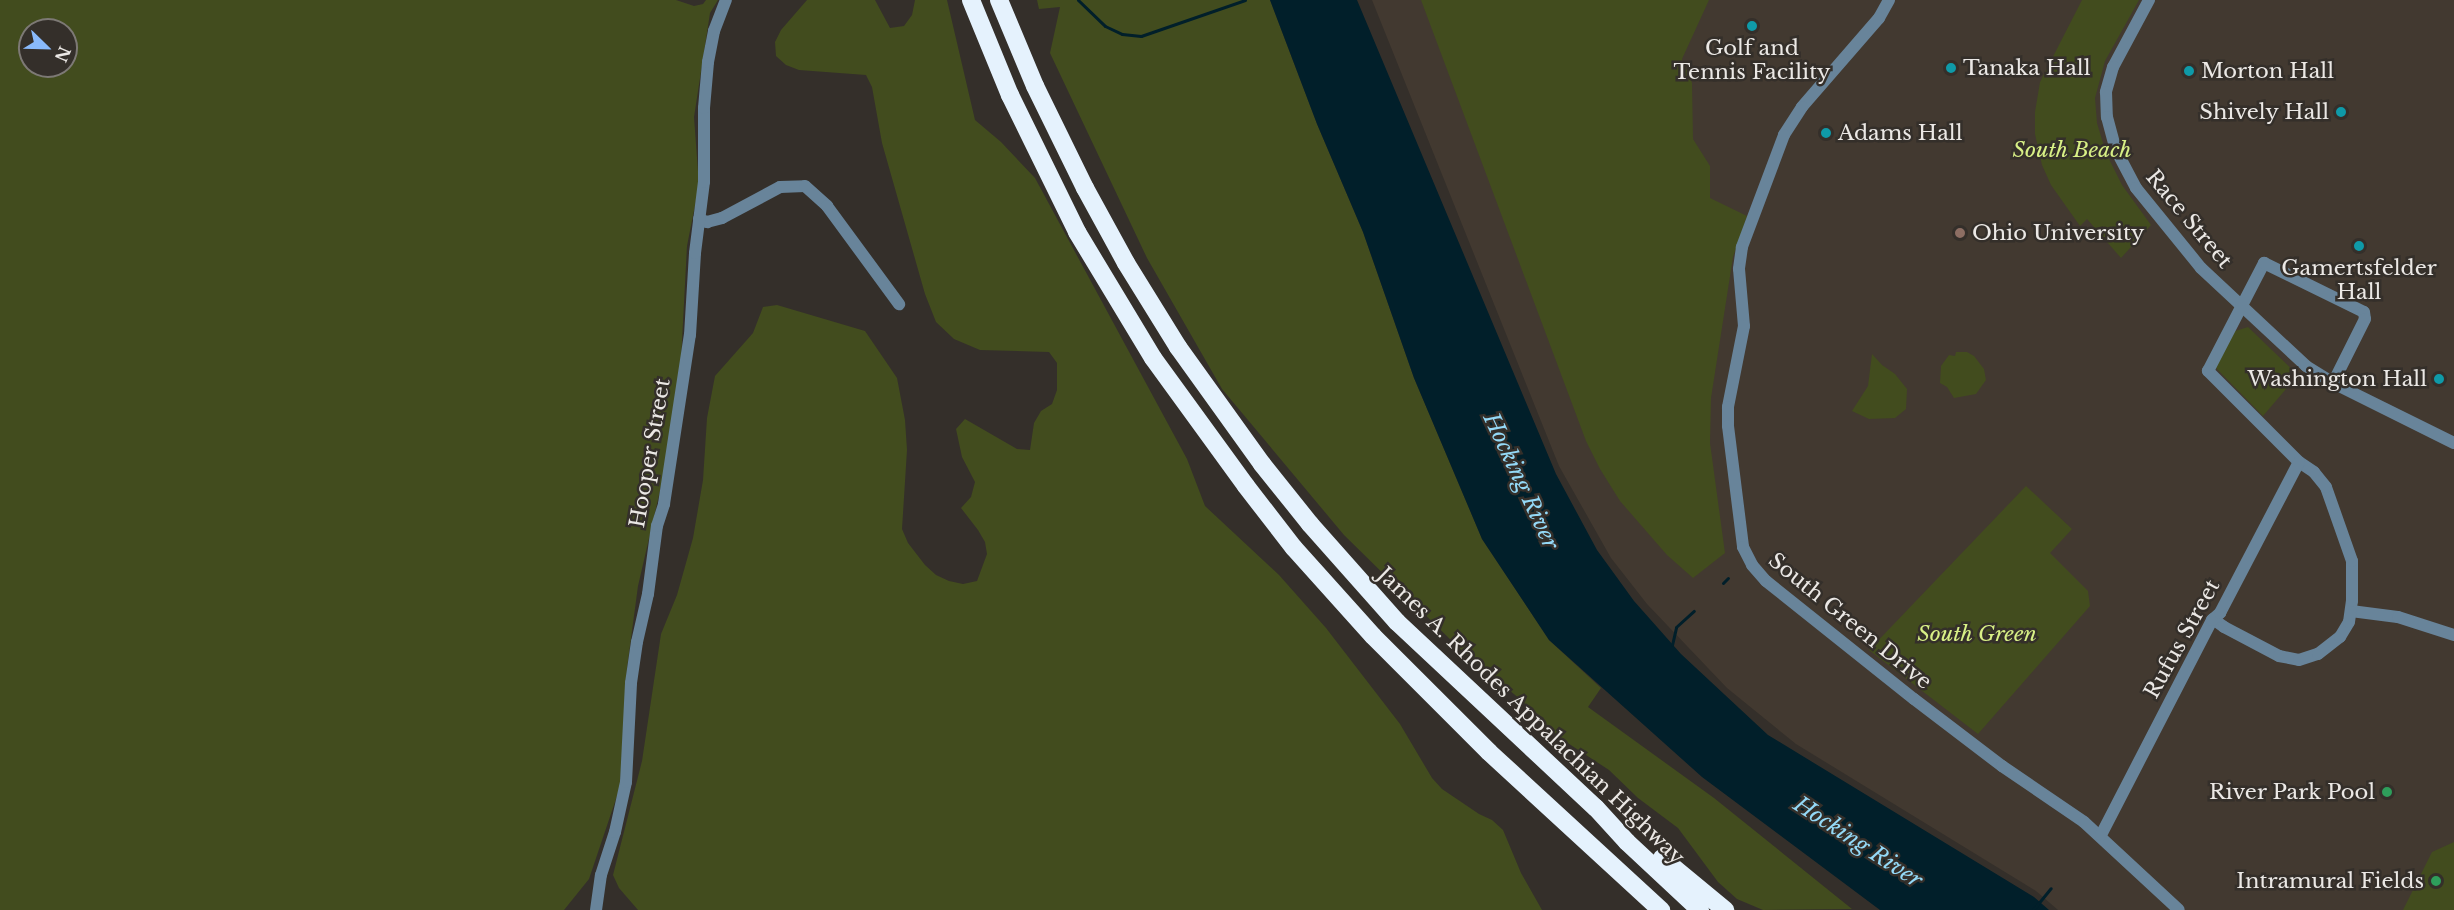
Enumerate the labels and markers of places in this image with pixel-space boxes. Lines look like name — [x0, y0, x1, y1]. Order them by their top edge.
marker: Golf and Tennis Facility — [1745, 19, 1759, 33]
place label: Golf and Tennis Facility — [1673, 35, 1831, 85]
place label: Tanaka Hall — [1963, 55, 2091, 81]
place label: Morton Hall — [2201, 58, 2334, 84]
marker: Tanaka Hall — [1944, 61, 1958, 75]
marker: Morton Hall — [2182, 64, 2196, 78]
place label: Shively Hall — [2199, 99, 2329, 125]
marker: Shively Hall — [2334, 105, 2348, 119]
place label: Adams Hall — [1838, 120, 1962, 146]
marker: Adams Hall — [1819, 126, 1833, 140]
place label: Ohio University — [1972, 220, 2144, 246]
marker: Ohio University — [1953, 226, 1967, 240]
marker: Gamertsfelder Hall — [2352, 239, 2366, 253]
place label: Gamertsfelder Hall — [2281, 255, 2437, 305]
place label: Washington Hall — [2247, 366, 2427, 392]
marker: Washington Hall — [2432, 372, 2446, 386]
place label: River Park Pool — [2208, 779, 2375, 805]
marker: River Park Pool — [2380, 785, 2394, 799]
place label: Intramural Fields — [2236, 868, 2424, 894]
marker: Intramural Fields — [2429, 874, 2443, 888]

